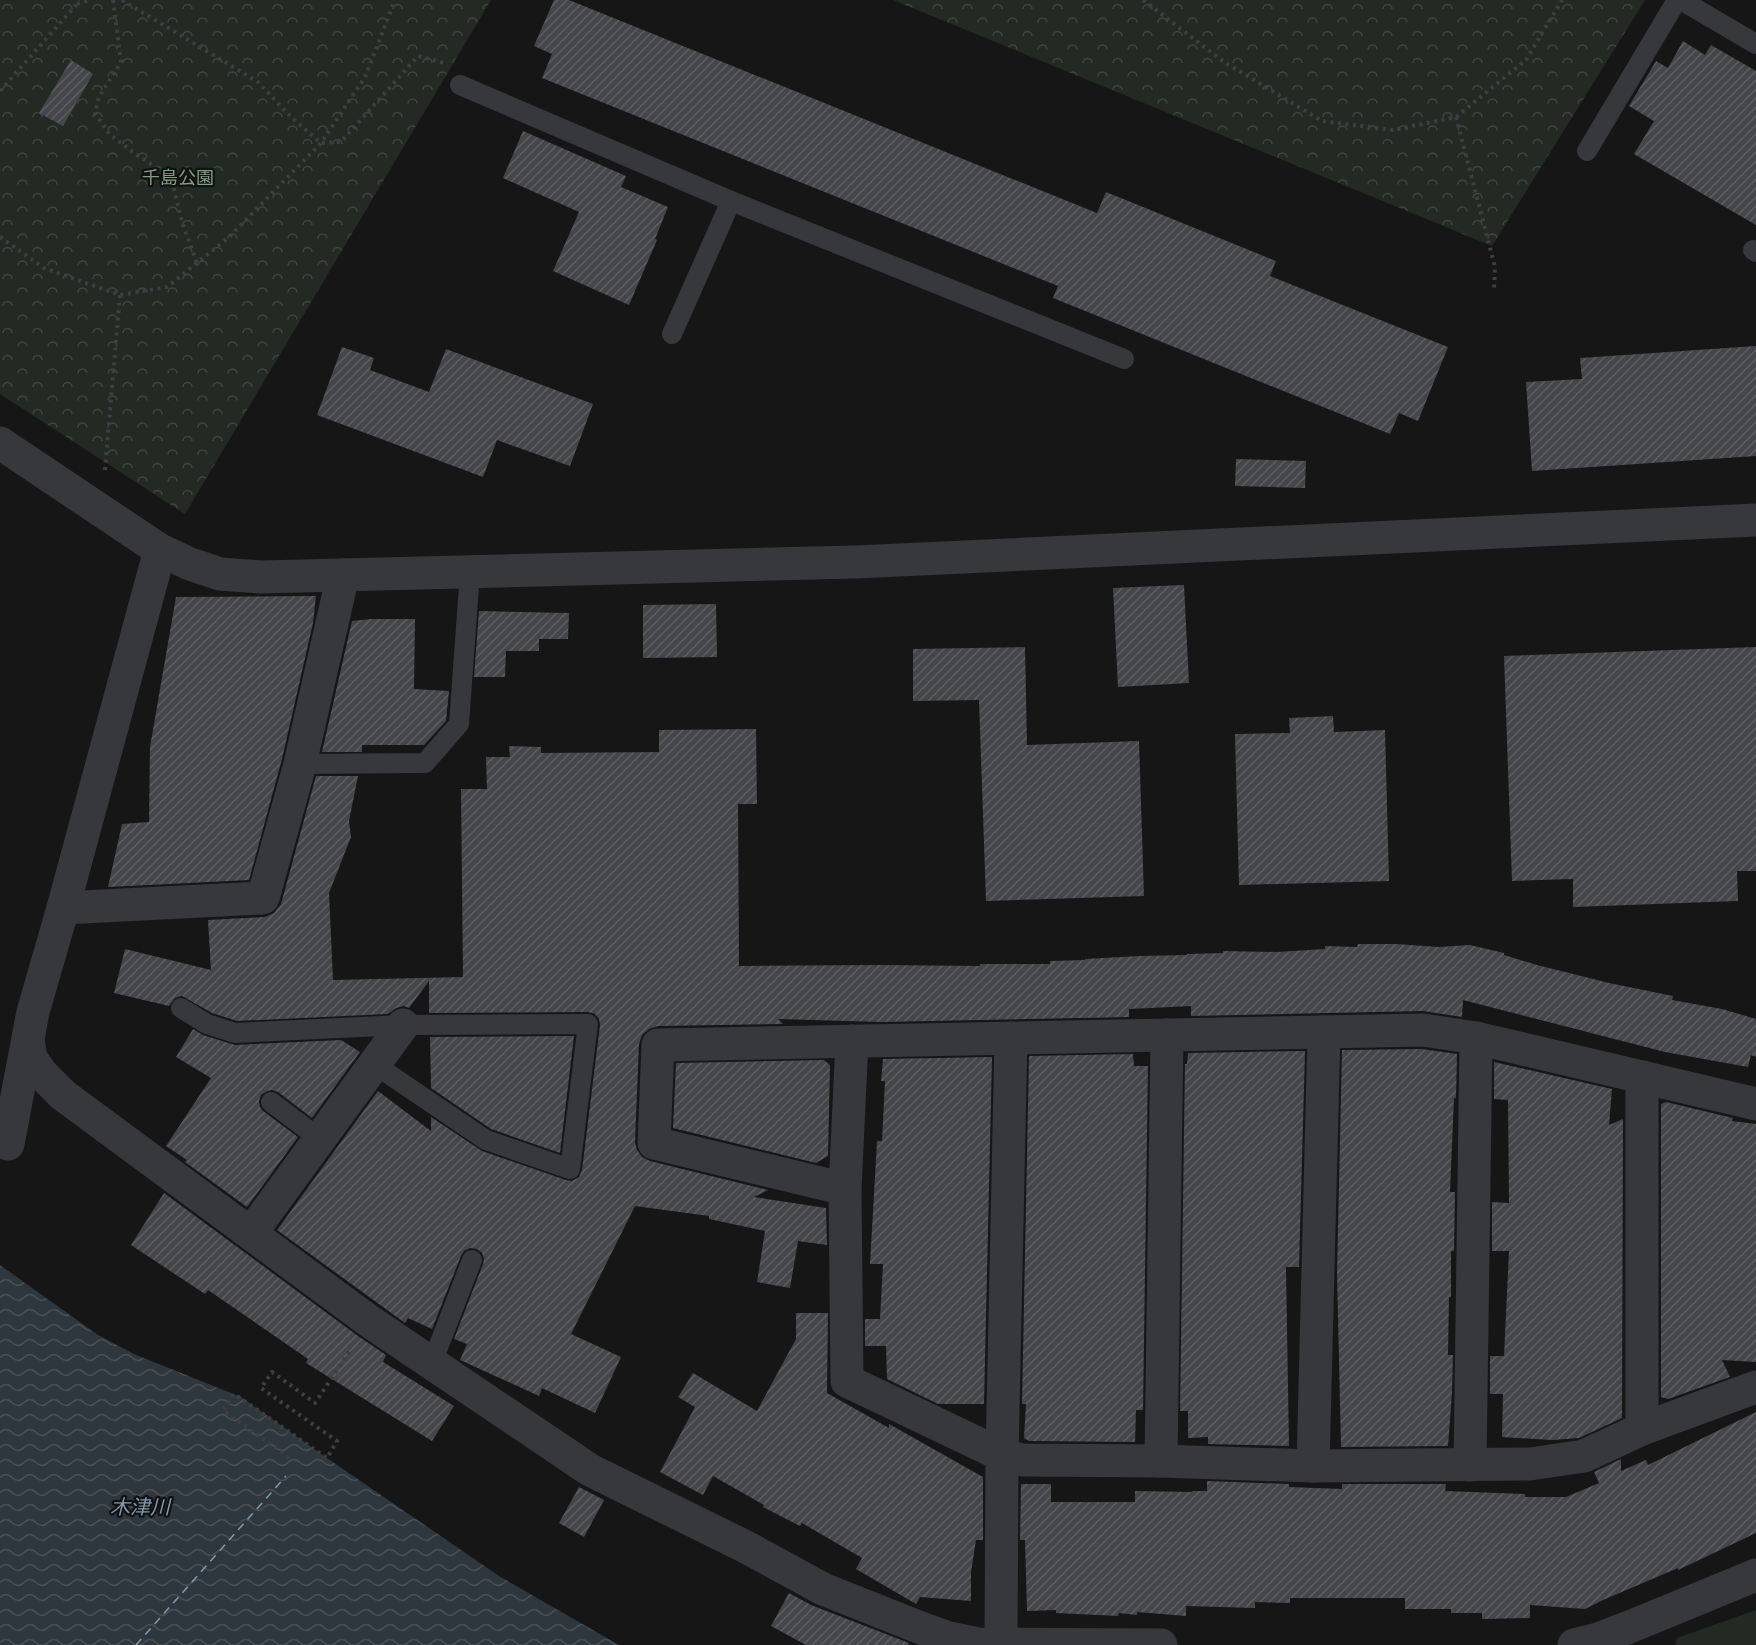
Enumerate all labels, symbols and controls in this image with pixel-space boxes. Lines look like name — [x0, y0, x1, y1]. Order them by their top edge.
park label: 千島公園 — [142, 165, 214, 191]
water label: 木津川 — [110, 1493, 172, 1522]

